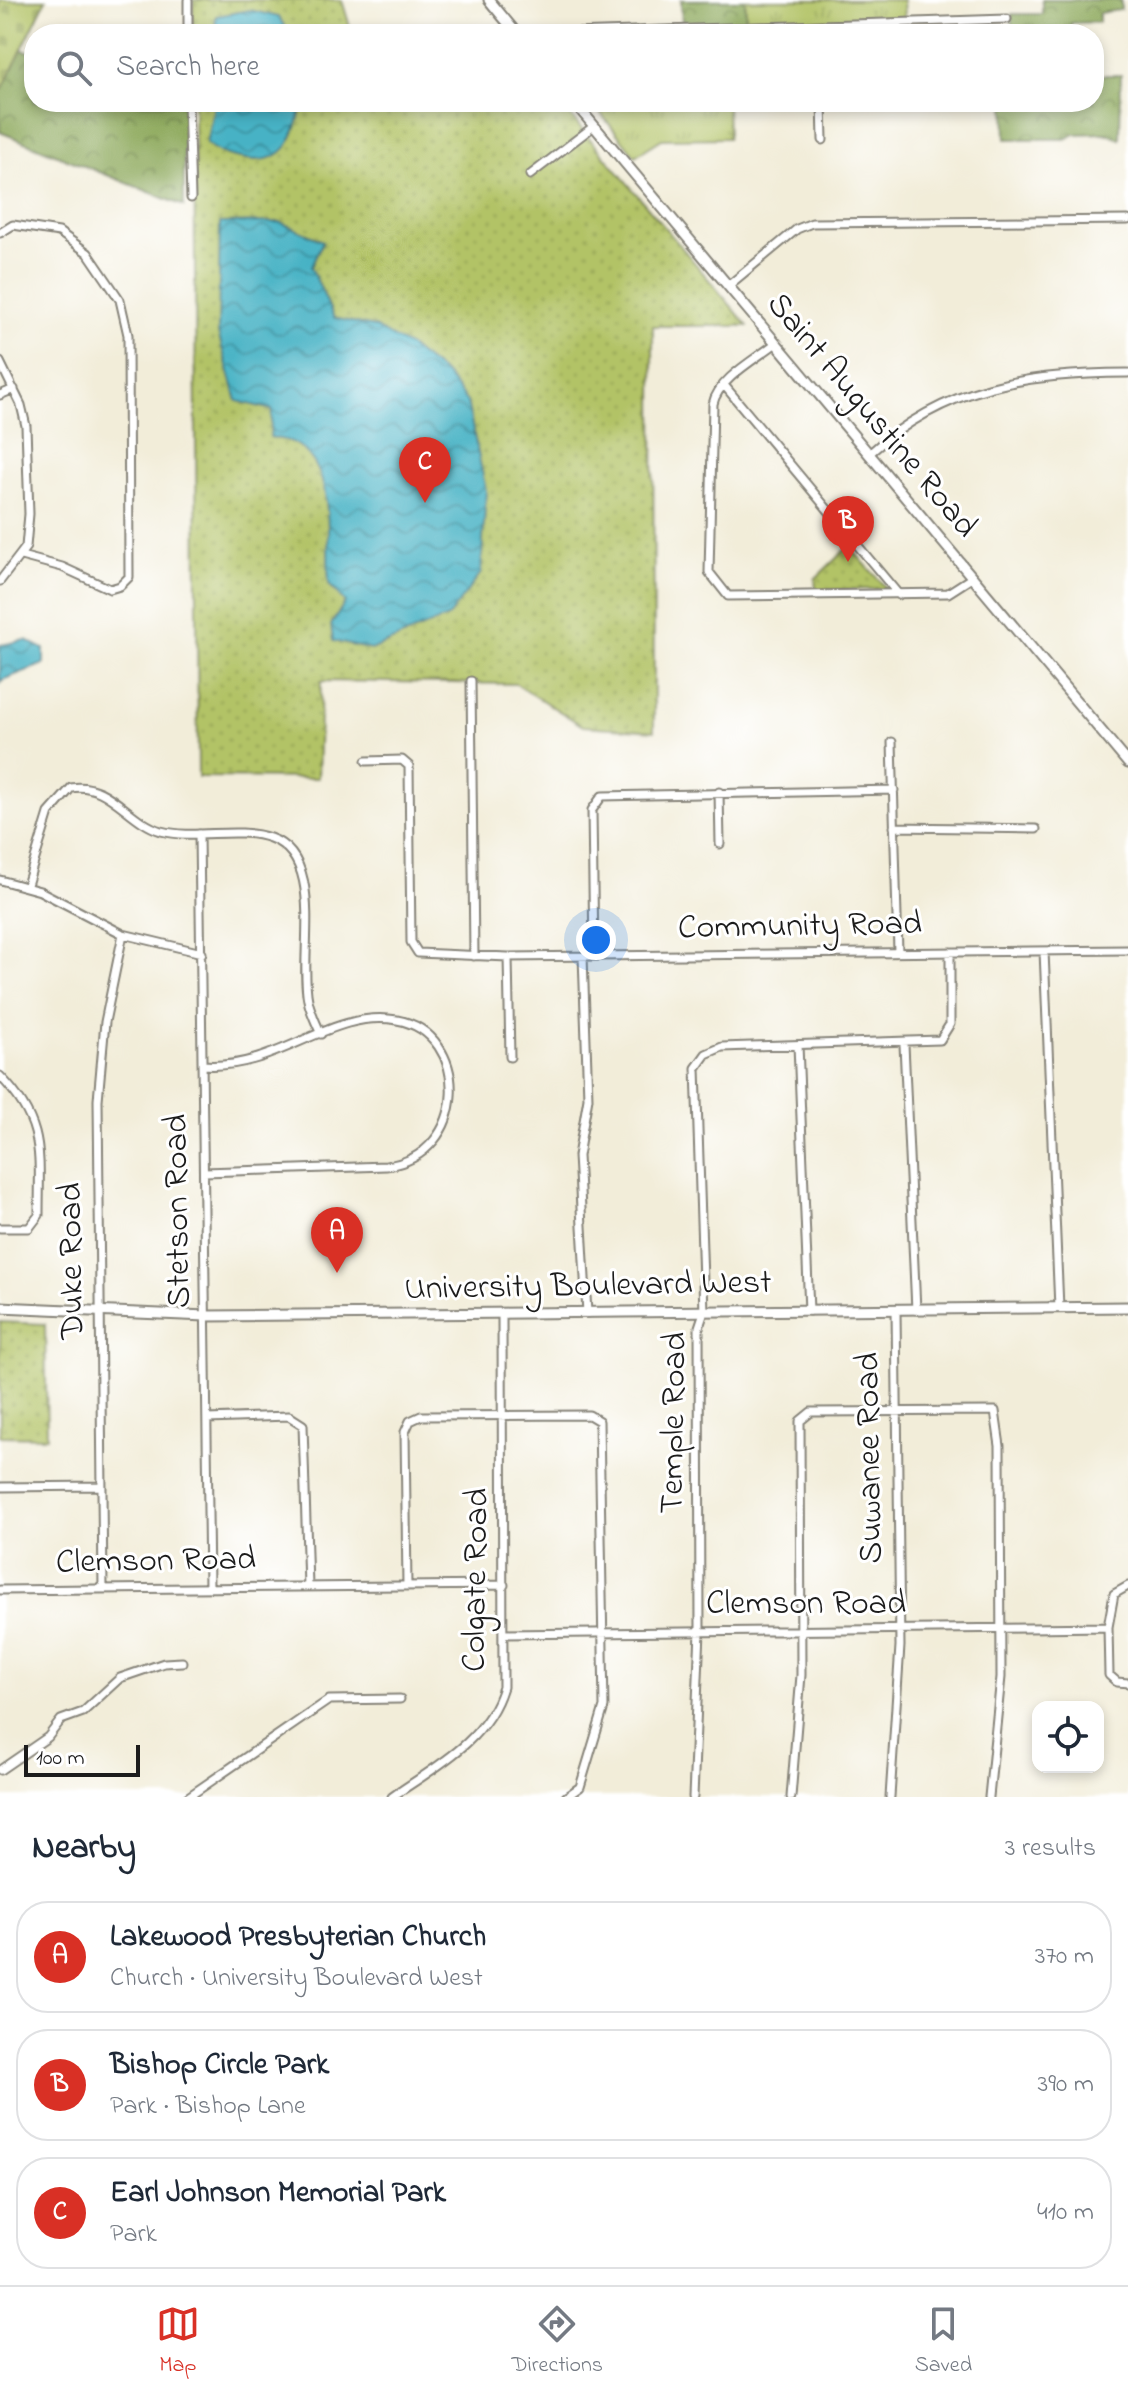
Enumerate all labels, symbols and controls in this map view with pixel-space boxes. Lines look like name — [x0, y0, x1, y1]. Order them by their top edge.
search box — [24, 24, 1104, 112]
icon: search — [52, 46, 96, 90]
text: Search here — [116, 46, 260, 90]
street label: Saint Augustine Road — [753, 282, 989, 550]
pin: C — [399, 437, 451, 503]
pin: B — [822, 496, 874, 562]
street label: Community Road — [678, 900, 922, 954]
your location — [576, 920, 616, 960]
street label: Stetson Road — [152, 1114, 206, 1308]
street label: Duke Road — [47, 1182, 99, 1341]
pin: A — [311, 1207, 363, 1273]
street label: University Boulevard West — [404, 1259, 772, 1315]
street label: Temple Road — [648, 1332, 702, 1514]
street label: Suwanee Road — [844, 1352, 898, 1564]
street label: Colgate Road — [450, 1488, 504, 1672]
street label: Clemson Road — [55, 1535, 257, 1589]
street label: Clemson Road — [706, 1580, 906, 1630]
map controls — [1032, 1701, 1104, 1773]
button: locate — [1032, 1701, 1104, 1773]
scale bar — [24, 1741, 140, 1777]
text: 100 m — [36, 1743, 85, 1775]
text: Nearby — [32, 1824, 136, 1874]
text: 3 results — [1005, 1830, 1096, 1868]
text: Lakewood Presbyterian Church — [110, 1916, 486, 1960]
text: A — [52, 1938, 68, 1976]
text: 370 m — [1035, 1938, 1094, 1976]
text: Church · University Boulevard West — [110, 1960, 483, 1998]
text: Bishop Circle Park — [110, 2044, 329, 2088]
text: B — [51, 2066, 69, 2104]
text: 390 m — [1038, 2066, 1094, 2104]
text: Park · Bishop Lane — [110, 2088, 306, 2126]
text: Earl Johnson Memorial Park — [110, 2172, 446, 2216]
text: C — [53, 2194, 67, 2232]
text: 410 m — [1037, 2194, 1094, 2232]
text: Park — [110, 2216, 157, 2254]
tab: Map — [156, 2302, 200, 2382]
tab: Directions — [512, 2302, 603, 2382]
tab: Saved — [915, 2302, 972, 2382]

